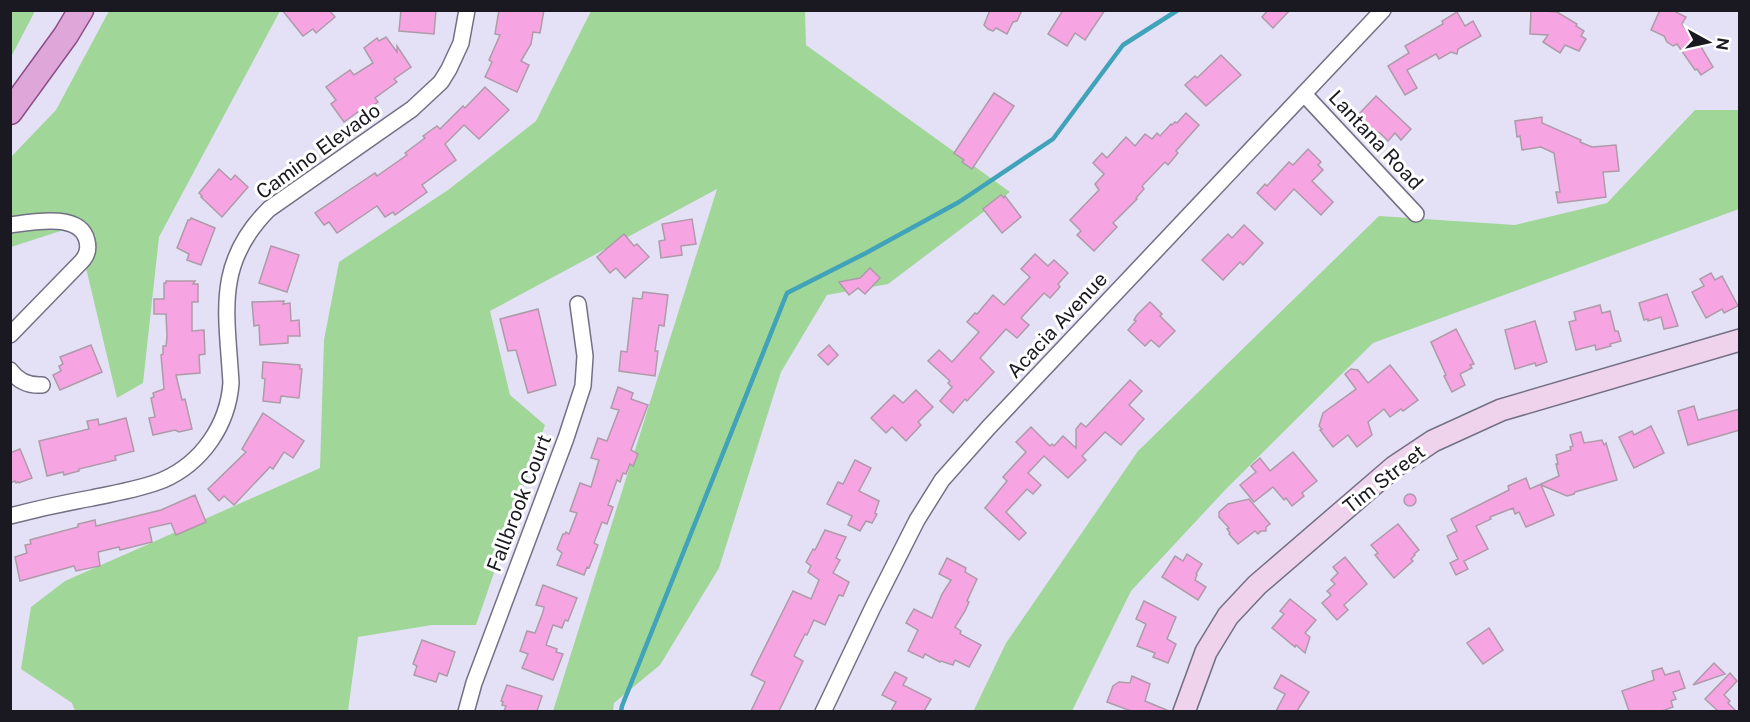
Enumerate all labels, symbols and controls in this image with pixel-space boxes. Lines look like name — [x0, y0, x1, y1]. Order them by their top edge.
north arrow — [1678, 12, 1738, 72]
text: N — [1712, 36, 1733, 52]
street label: Lantana Road — [1324, 85, 1428, 195]
street label: Camino Elevado — [251, 98, 385, 204]
street label: Acacia Avenue — [1002, 267, 1112, 383]
street label: Fallbrook Court — [482, 431, 556, 575]
street label: Tim Street — [1338, 440, 1430, 518]

